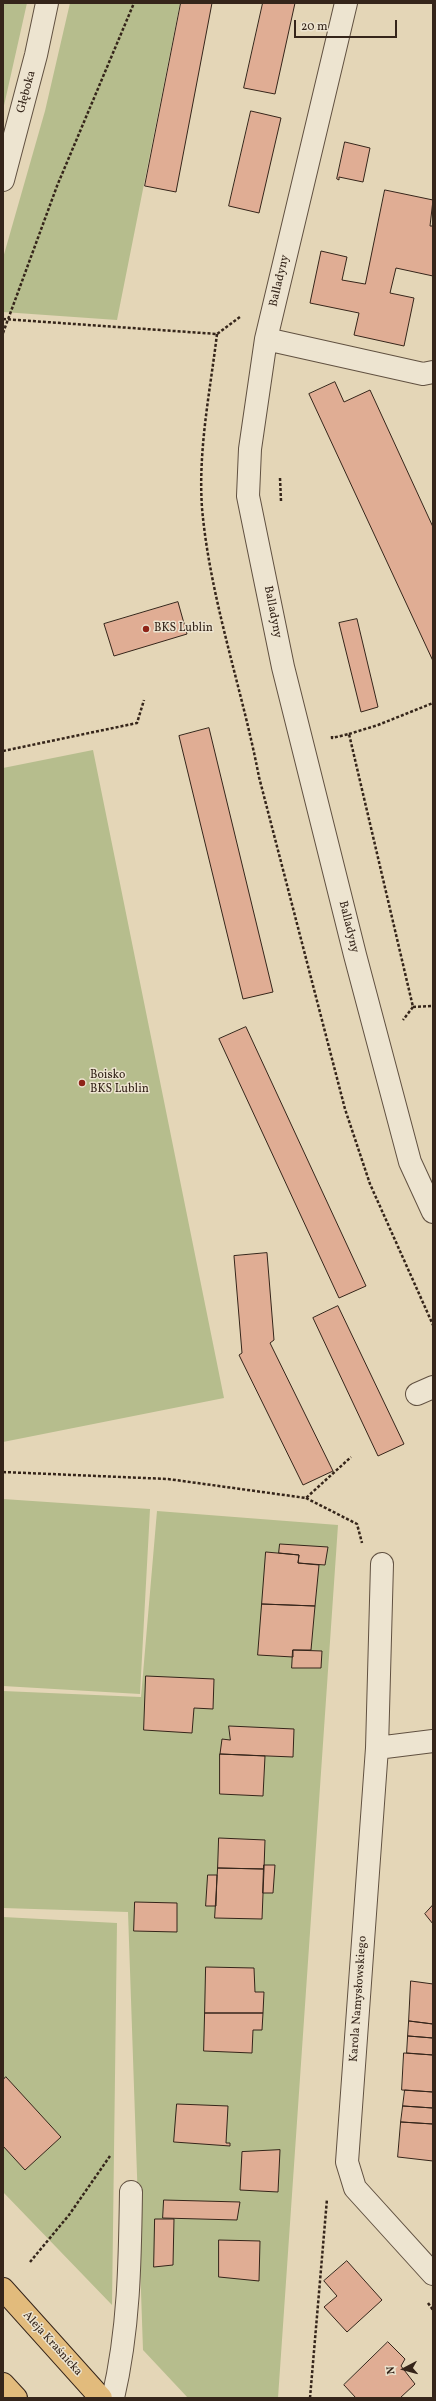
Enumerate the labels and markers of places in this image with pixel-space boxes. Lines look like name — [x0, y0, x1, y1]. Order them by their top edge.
place label: BKS Lublin — [154, 622, 213, 636]
marker: BKS Lublin — [141, 624, 151, 634]
place label: Boisko BKS Lublin — [90, 1069, 149, 1097]
marker: Boisko BKS Lublin — [77, 1078, 87, 1088]

